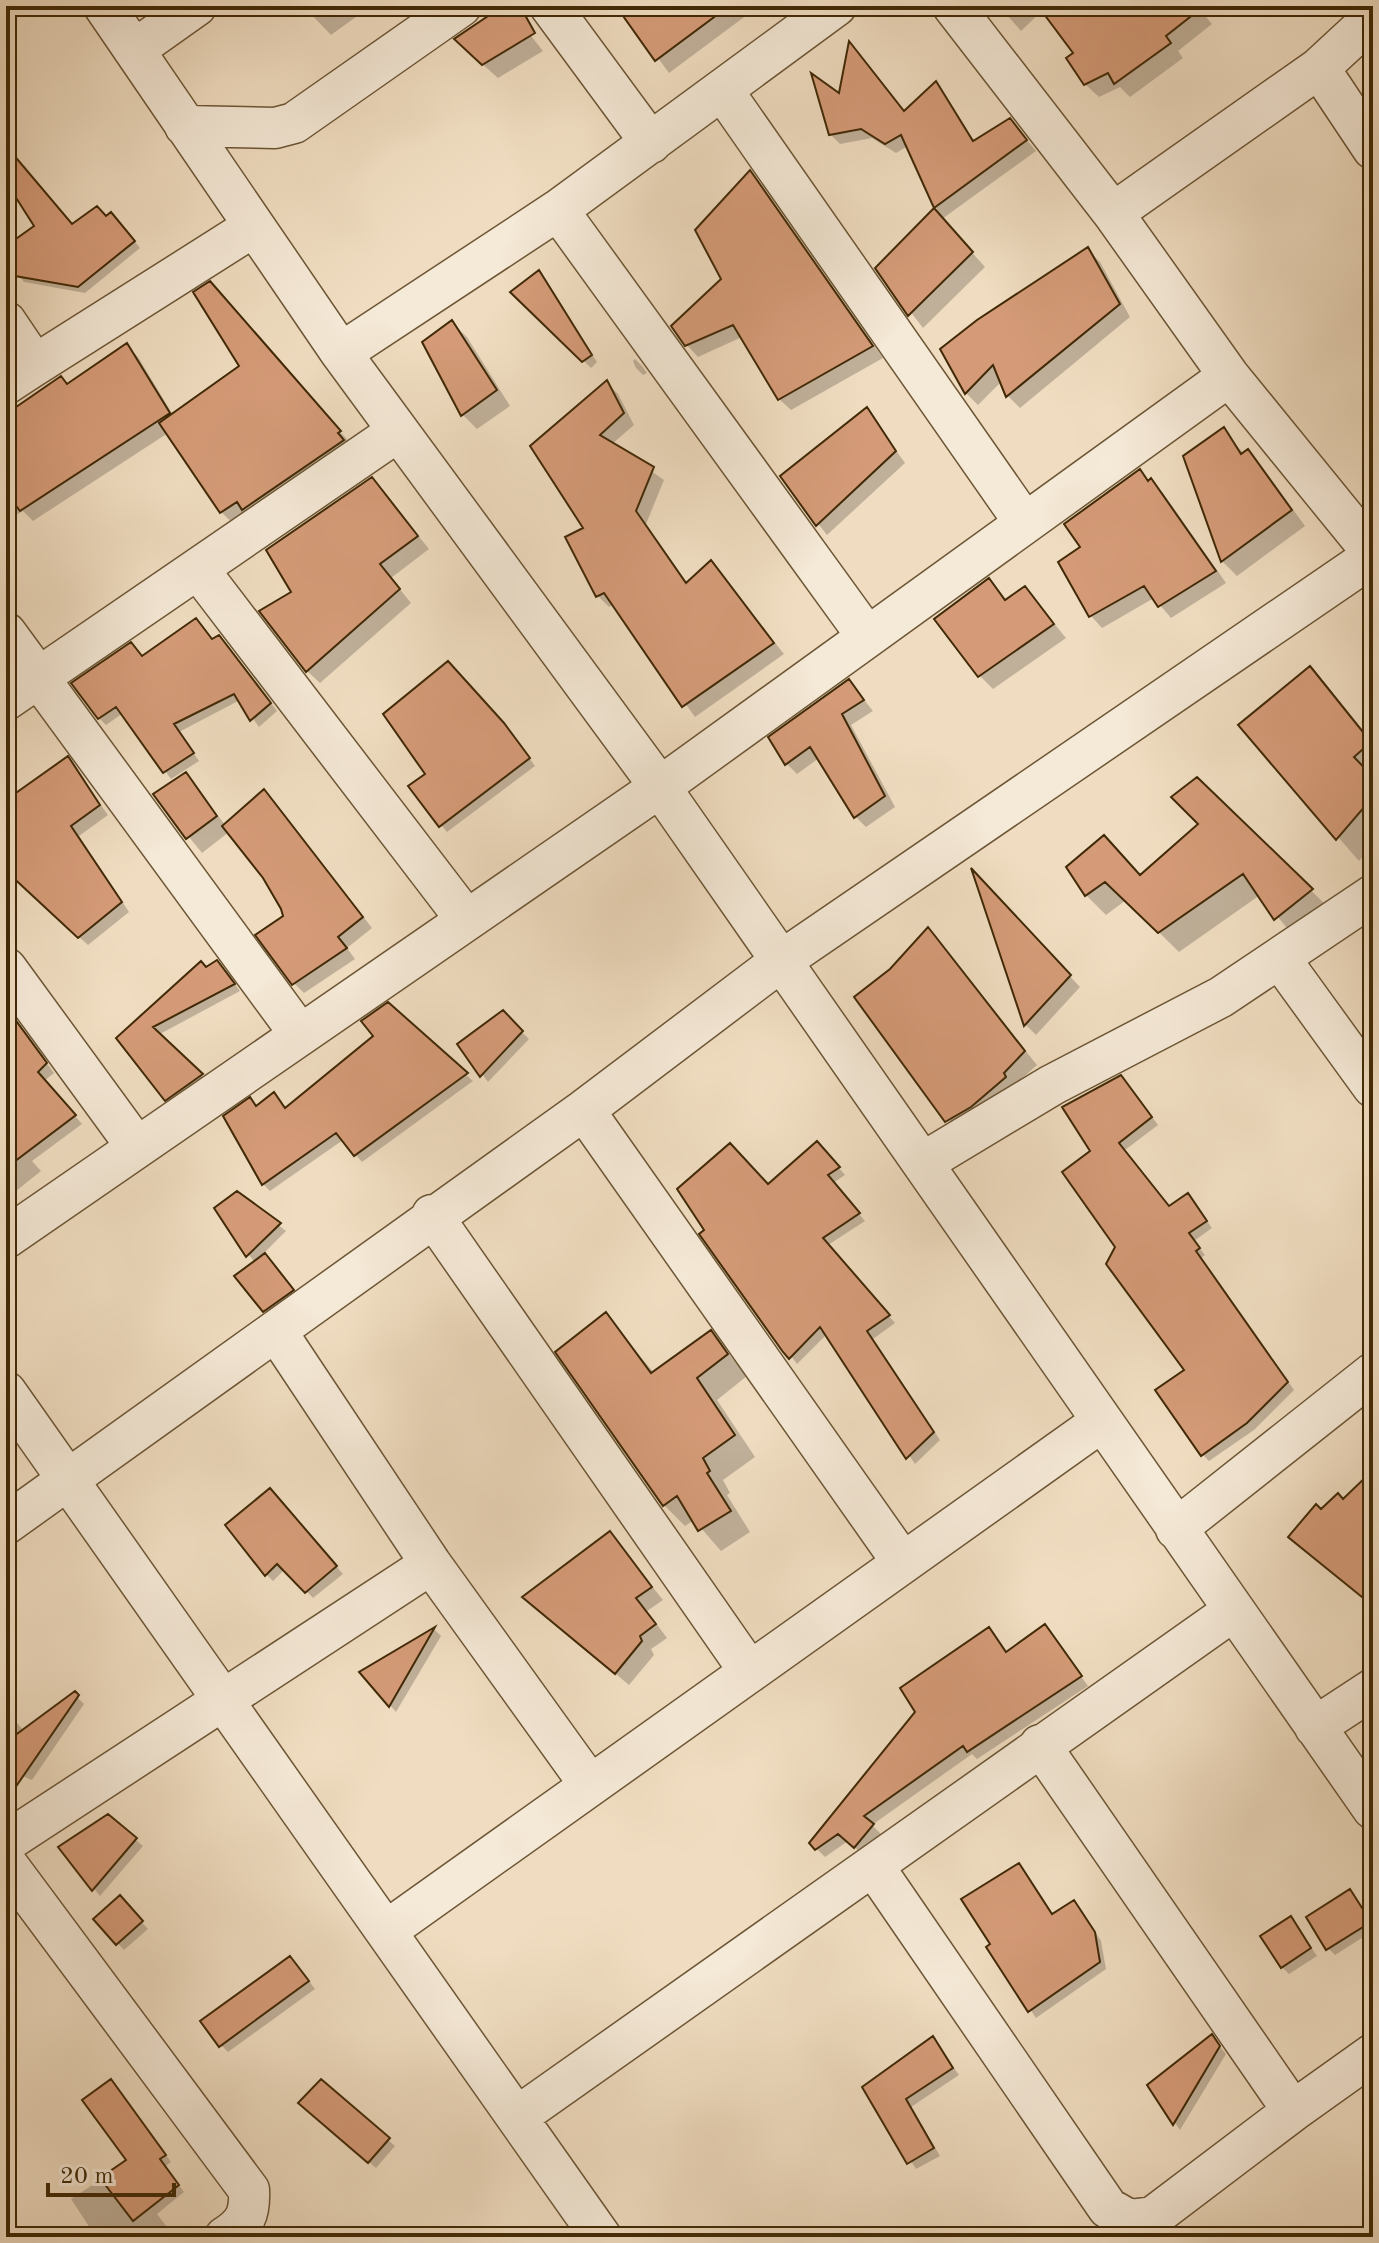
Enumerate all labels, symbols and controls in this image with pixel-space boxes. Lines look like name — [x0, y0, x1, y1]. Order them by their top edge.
scale bar — [48, 2147, 174, 2197]
text: 20 m — [60, 2165, 114, 2189]

